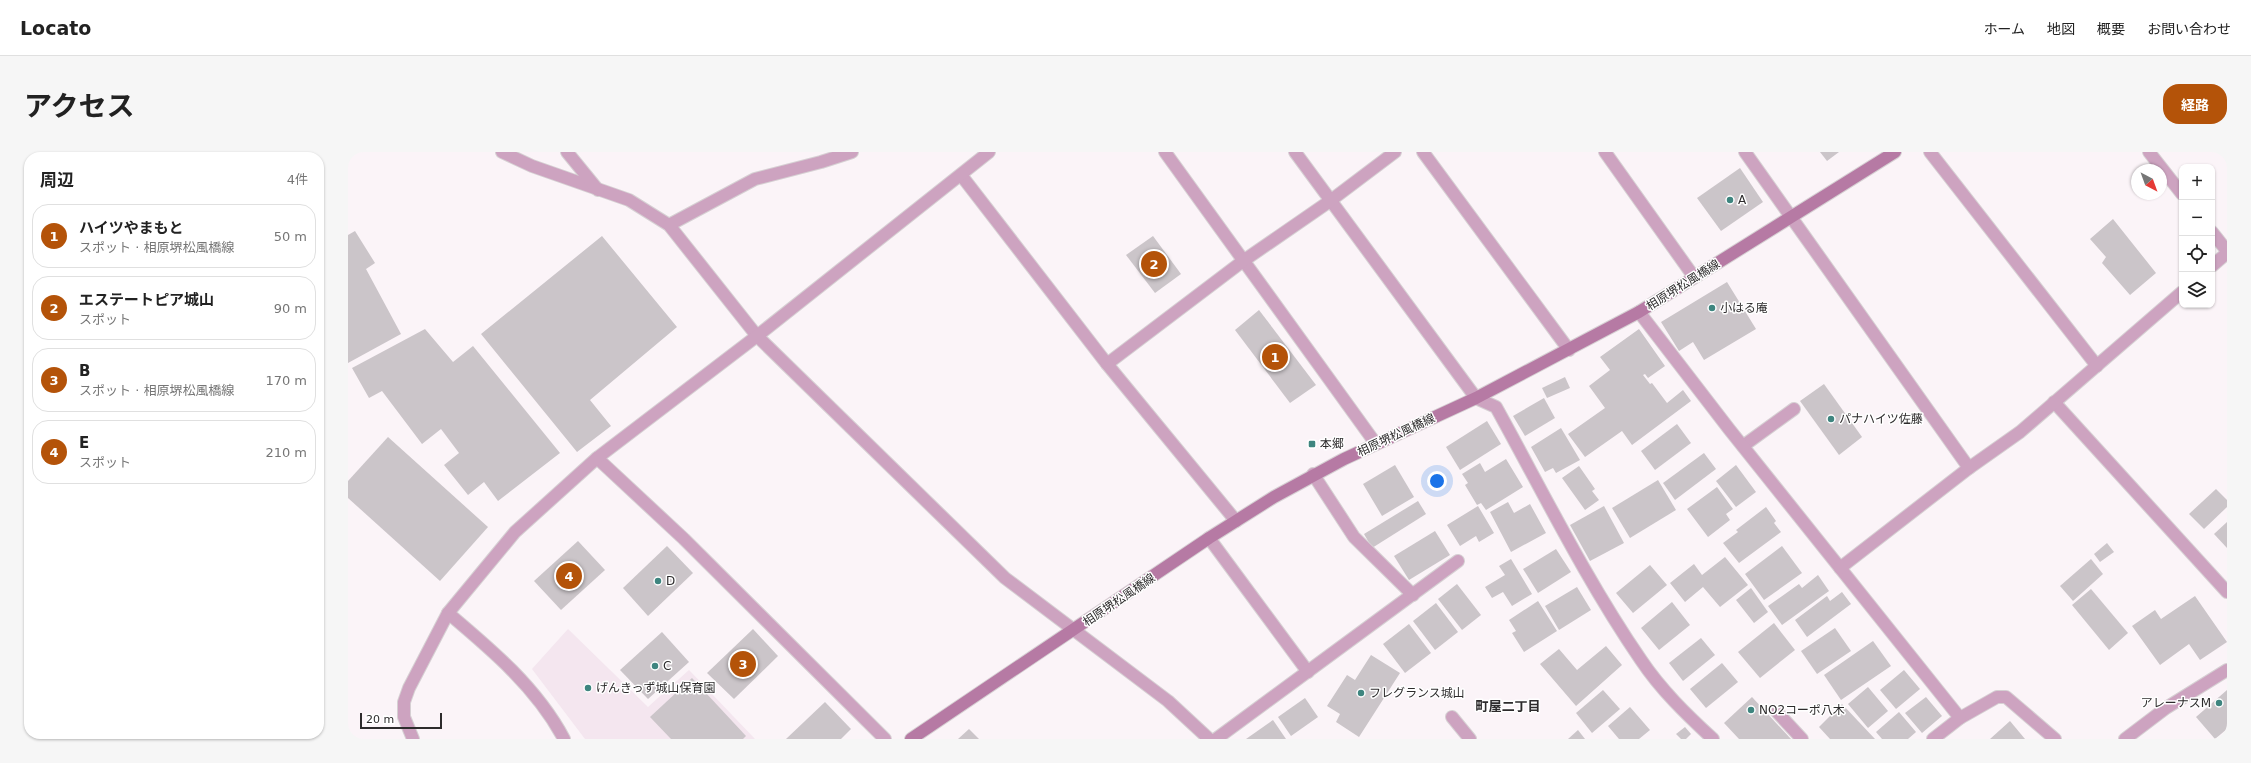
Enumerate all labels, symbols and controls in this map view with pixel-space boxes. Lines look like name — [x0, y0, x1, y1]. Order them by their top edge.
text: Locato — [20, 17, 91, 39]
text: ホーム — [1983, 21, 2025, 37]
text: 地図 — [2047, 21, 2075, 37]
text: 概要 — [2097, 21, 2125, 37]
text: お問い合わせ — [2147, 21, 2231, 37]
button: 経路 — [2163, 84, 2227, 124]
text: アクセス — [24, 90, 135, 123]
north arrow — [2131, 164, 2167, 200]
map controls — [2179, 164, 2215, 308]
button: + — [2179, 164, 2215, 200]
text: 周辺 — [40, 170, 74, 190]
text: 4件 — [287, 172, 308, 187]
place label: A — [1738, 193, 1747, 207]
marker: A — [1725, 195, 1735, 205]
button: − — [2179, 200, 2215, 236]
text: ハイツやまもと — [79, 219, 183, 237]
text: 1 — [49, 229, 59, 244]
text: 50 m — [274, 229, 307, 244]
button: locate — [2179, 236, 2215, 272]
text: スポット · 相原堺松風橋線 — [79, 240, 234, 255]
pin: 2 — [1141, 249, 1167, 279]
street label: 相原堺松風橋線 — [1644, 257, 1722, 313]
button: layers — [2179, 272, 2215, 308]
text: エステートピア城山 — [79, 291, 214, 309]
text: 2 — [49, 301, 59, 316]
text: 90 m — [274, 301, 307, 316]
place label: 小はる庵 — [1720, 301, 1768, 315]
marker: 小はる庵 — [1707, 303, 1717, 313]
text: スポット — [79, 312, 131, 327]
pin: 1 — [1262, 342, 1288, 372]
text: B — [79, 362, 90, 380]
text: 3 — [49, 373, 59, 388]
text: 170 m — [265, 373, 307, 388]
text: スポット · 相原堺松風橋線 — [79, 383, 234, 398]
street label: 相原堺松風橋線 — [1355, 411, 1437, 459]
place label: パナハイツ佐藤 — [1839, 412, 1923, 426]
marker: パナハイツ佐藤 — [1826, 414, 1836, 424]
text: E — [79, 434, 89, 452]
place label: 本郷 — [1320, 437, 1344, 451]
marker: 本郷 — [1307, 439, 1317, 449]
text: 4 — [49, 445, 59, 460]
text: 210 m — [265, 445, 307, 460]
text: スポット — [79, 455, 131, 470]
your location — [1427, 471, 1447, 491]
pin: 4 — [556, 561, 582, 591]
street label: 相原堺松風橋線 — [1080, 571, 1158, 629]
place label: D — [666, 574, 675, 588]
marker: D — [653, 576, 663, 586]
pin: 3 — [730, 649, 756, 679]
place label: C — [663, 659, 671, 673]
marker: C — [650, 661, 660, 671]
place label: げんきっず城山保育園 — [596, 681, 716, 695]
marker: げんきっず城山保育園 — [583, 683, 593, 693]
place label: フレグランス城山 — [1369, 686, 1465, 700]
marker: フレグランス城山 — [1356, 688, 1366, 698]
place label: アレーナスM — [2141, 696, 2211, 710]
marker: アレーナスM — [2214, 698, 2224, 708]
district label: 町屋二丁目 — [1475, 699, 1541, 714]
place label: NO2コーポ八木 — [1759, 703, 1845, 717]
marker: NO2コーポ八木 — [1746, 705, 1756, 715]
scale bar — [360, 711, 442, 730]
text: 20 m — [366, 713, 394, 726]

